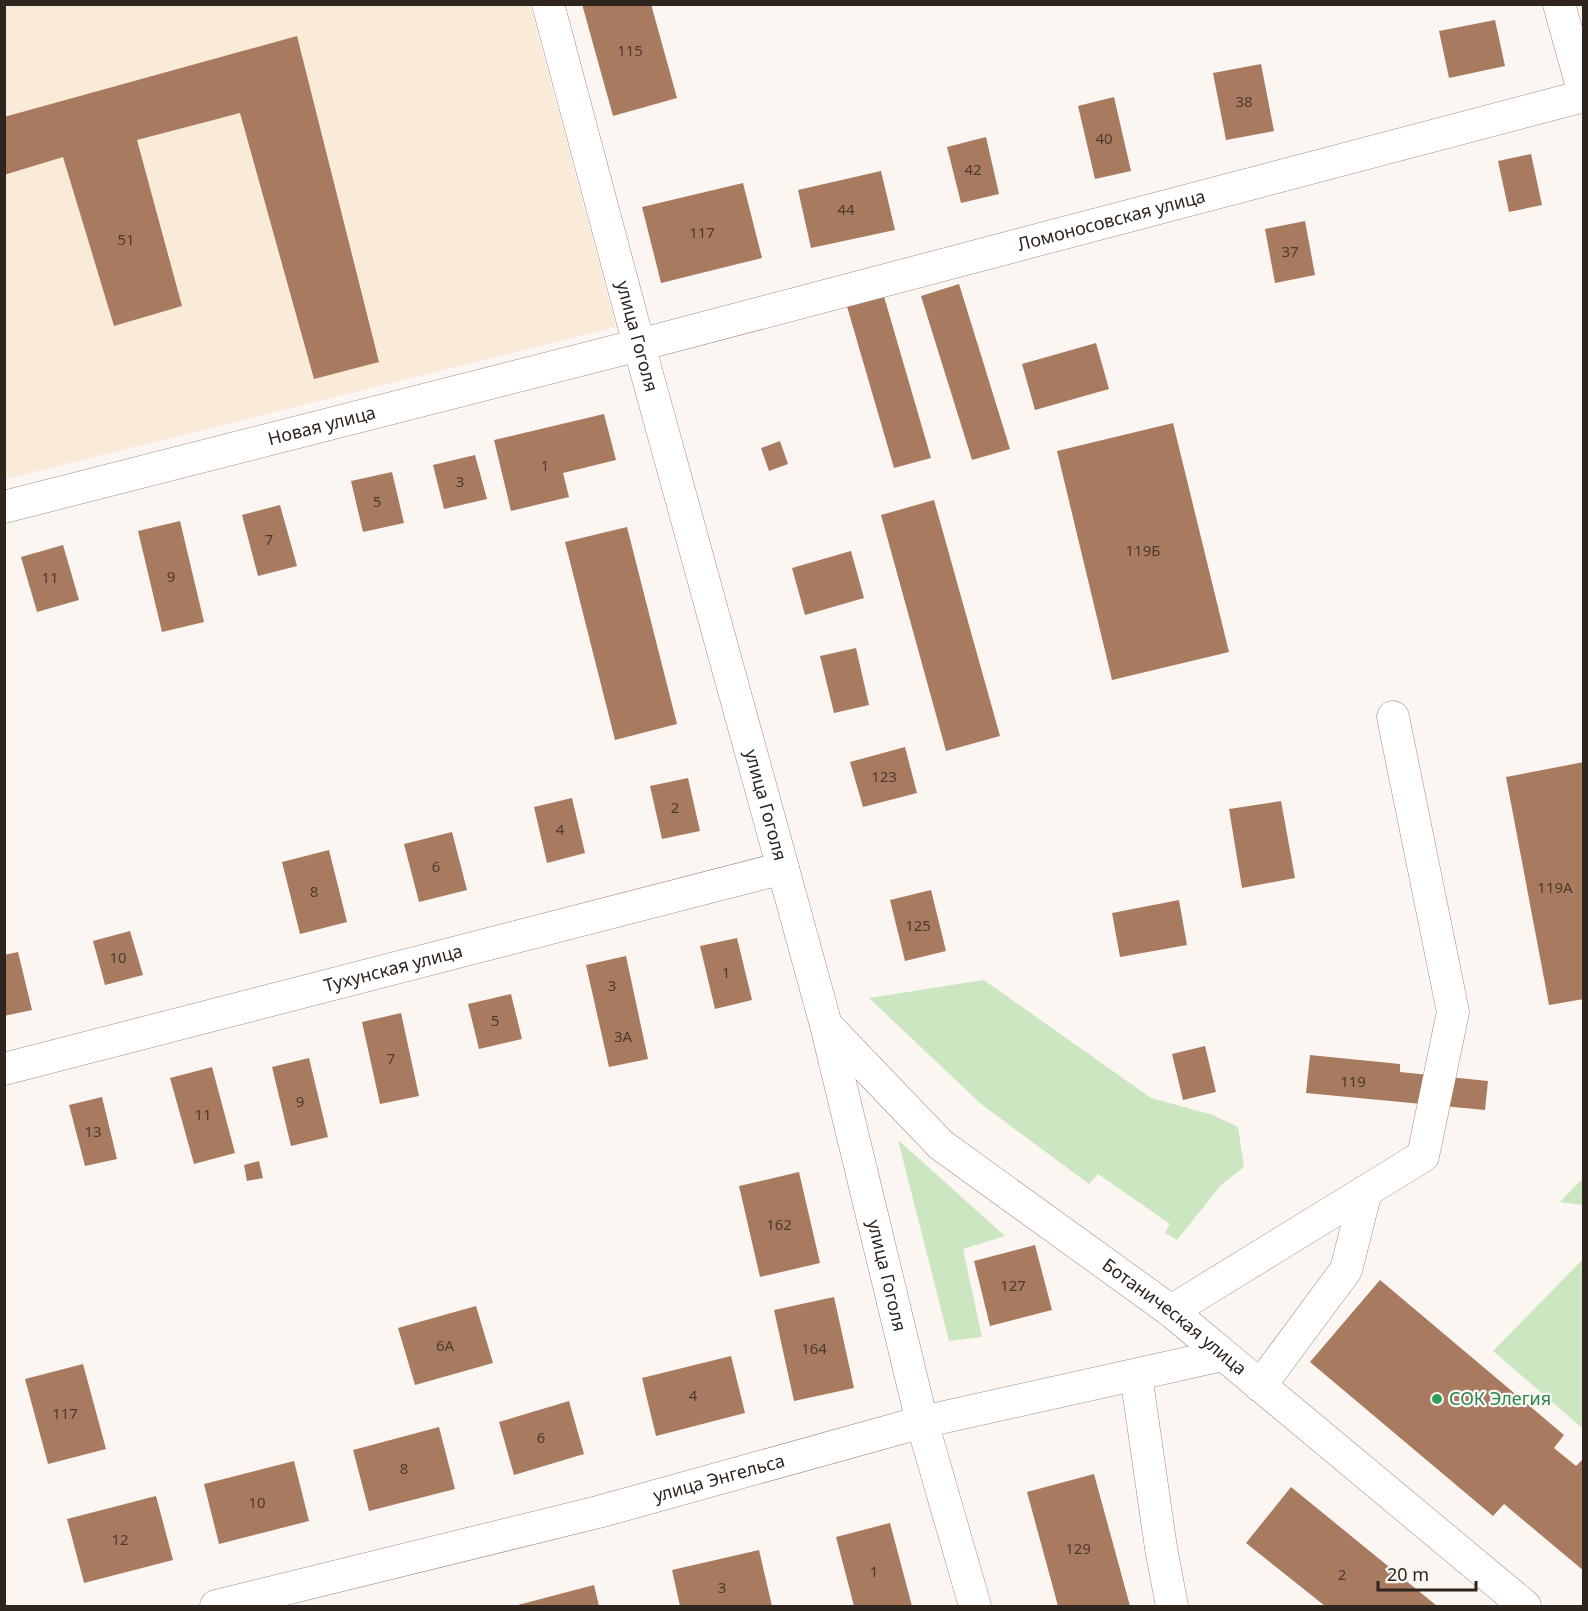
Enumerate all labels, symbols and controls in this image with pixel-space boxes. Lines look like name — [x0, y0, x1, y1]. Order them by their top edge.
house number: 115 — [617, 40, 643, 60]
house number: 38 — [1235, 91, 1253, 111]
house number: 40 — [1095, 128, 1113, 148]
house number: 42 — [964, 159, 982, 179]
street label: Ломоносовская улица — [1015, 183, 1208, 256]
house number: 44 — [837, 199, 855, 219]
house number: 117 — [689, 222, 715, 242]
house number: 51 — [117, 229, 135, 249]
house number: 37 — [1281, 241, 1299, 261]
street label: улица Гоголя — [611, 278, 664, 394]
street label: Новая улица — [265, 400, 378, 450]
house number: 1 — [541, 455, 549, 475]
house number: 3 — [456, 471, 464, 491]
house number: 5 — [373, 491, 381, 511]
house number: 7 — [265, 529, 273, 549]
house number: 119Б — [1126, 540, 1160, 560]
house number: 9 — [167, 566, 175, 586]
house number: 11 — [41, 567, 59, 587]
street label: улица Гоголя — [740, 746, 793, 863]
house number: 123 — [871, 766, 897, 786]
house number: 2 — [671, 797, 679, 817]
house number: 4 — [556, 819, 565, 839]
house number: 6 — [432, 856, 440, 876]
house number: 119А — [1537, 877, 1573, 897]
house number: 8 — [310, 881, 318, 901]
house number: 125 — [905, 915, 931, 935]
street label: Тухунская улица — [321, 938, 465, 997]
house number: 10 — [109, 947, 127, 967]
house number: 1 — [722, 962, 730, 982]
house number: 3 — [608, 975, 616, 995]
house number: 5 — [491, 1010, 499, 1030]
house number: 3А — [614, 1026, 633, 1046]
house number: 7 — [387, 1048, 395, 1068]
house number: 119 — [1340, 1071, 1366, 1091]
house number: 9 — [296, 1091, 304, 1111]
house number: 11 — [194, 1104, 212, 1124]
house number: 13 — [84, 1121, 102, 1141]
house number: 162 — [766, 1214, 792, 1234]
street label: улица Гоголя — [862, 1217, 913, 1334]
street label: Ботаническая улица — [1098, 1252, 1252, 1380]
house number: 127 — [1000, 1275, 1026, 1295]
house number: 6А — [436, 1335, 455, 1355]
house number: 164 — [801, 1338, 827, 1358]
house number: 4 — [689, 1385, 698, 1405]
place label: СОК Элегия — [1449, 1386, 1551, 1410]
marker: СОК Элегия — [1430, 1392, 1444, 1406]
house number: 117 — [52, 1403, 78, 1423]
house number: 6 — [537, 1427, 545, 1447]
street label: улица Энгельса — [650, 1448, 787, 1507]
house number: 8 — [400, 1458, 408, 1478]
house number: 10 — [248, 1492, 266, 1512]
house number: 12 — [111, 1529, 129, 1549]
house number: 129 — [1065, 1538, 1091, 1558]
scale bar — [1378, 1554, 1476, 1592]
house number: 1 — [870, 1561, 878, 1581]
text: 20 m — [1387, 1562, 1429, 1586]
house number: 2 — [1338, 1564, 1346, 1584]
house number: 3 — [718, 1577, 726, 1597]

